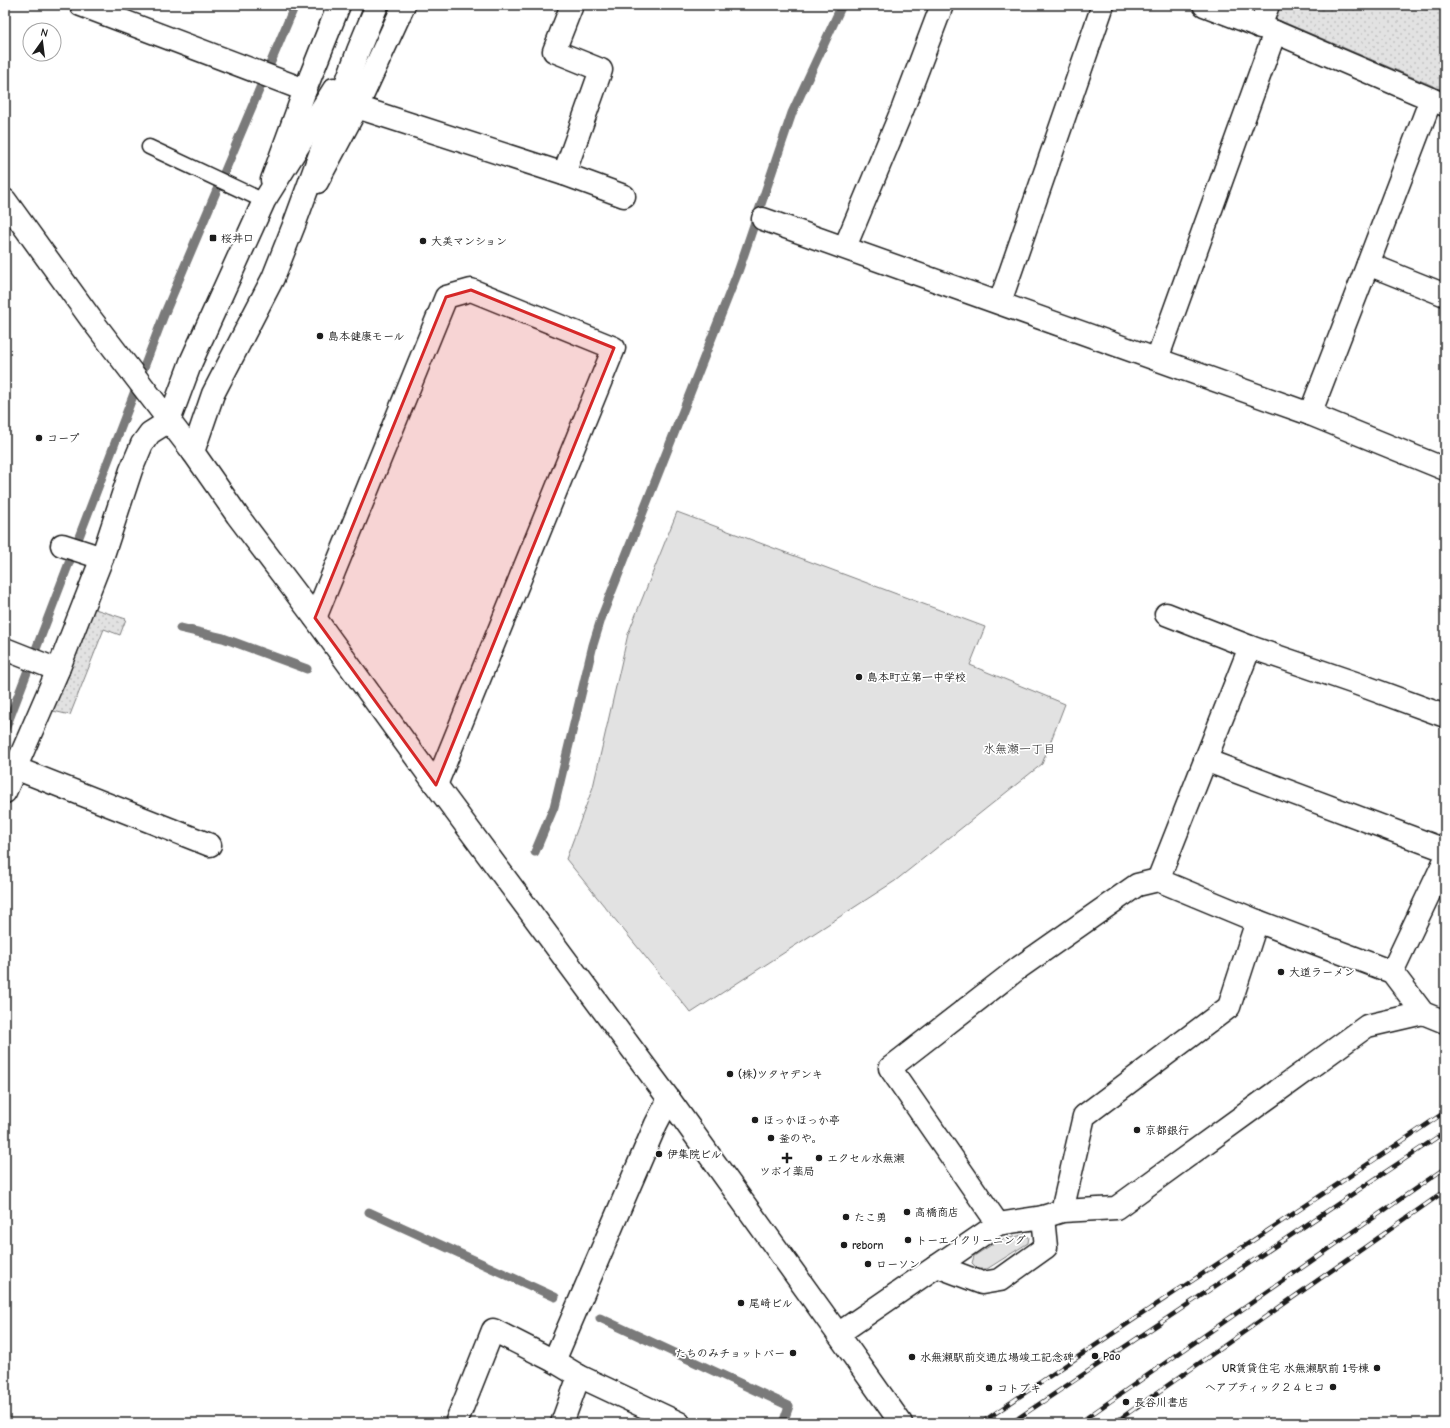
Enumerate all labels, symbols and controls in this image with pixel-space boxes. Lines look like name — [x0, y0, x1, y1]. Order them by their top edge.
north arrow — [22, 22, 62, 62]
text: N — [39, 26, 49, 40]
place label: 桜井口 — [221, 232, 254, 245]
marker: 桜井口 — [208, 233, 218, 243]
place label: 大美マンション — [431, 235, 507, 248]
marker: 大美マンション — [418, 236, 428, 246]
place label: 島本健康モール — [328, 330, 405, 343]
marker: 島本健康モール — [315, 331, 325, 341]
place label: コープ — [47, 432, 80, 445]
marker: コープ — [34, 433, 44, 443]
place label: 島本町立第一中学校 — [867, 671, 966, 684]
marker: 島本町立第一中学校 — [854, 672, 864, 682]
district label: 水無瀬一丁目 — [983, 742, 1055, 756]
place label: 大道ラーメン — [1289, 966, 1355, 979]
marker: 大道ラーメン — [1276, 967, 1286, 977]
place label: (株)ツタヤデンキ — [738, 1068, 823, 1081]
marker: (株)ツタヤデンキ — [725, 1069, 735, 1079]
place label: ほっかほっか亭 — [763, 1114, 840, 1127]
marker: ほっかほっか亭 — [750, 1115, 760, 1125]
place label: 京都銀行 — [1145, 1124, 1189, 1137]
marker: 京都銀行 — [1132, 1125, 1142, 1135]
place label: 釜のや。 — [779, 1132, 822, 1145]
marker: 釜のや。 — [766, 1133, 776, 1143]
place label: 伊集院ビル — [667, 1148, 722, 1161]
marker: 伊集院ビル — [654, 1149, 664, 1159]
place label: エクセル水無瀬 — [827, 1152, 904, 1165]
marker: ツボイ薬局 — [782, 1153, 792, 1163]
marker: エクセル水無瀬 — [814, 1153, 824, 1163]
place label: ツボイ薬局 — [760, 1165, 815, 1178]
place label: 高橋商店 — [915, 1206, 959, 1219]
marker: 高橋商店 — [902, 1207, 912, 1217]
place label: たこ勇 — [854, 1211, 887, 1224]
marker: たこ勇 — [841, 1212, 851, 1222]
place label: トーエイクリーニング — [916, 1234, 1026, 1247]
marker: トーエイクリーニング — [903, 1235, 913, 1245]
place label: reborn — [852, 1239, 883, 1252]
marker: reborn — [839, 1240, 849, 1250]
place label: ローソン — [876, 1258, 920, 1271]
marker: ローソン — [863, 1259, 873, 1269]
place label: 尾崎ビル — [749, 1297, 793, 1310]
marker: 尾崎ビル — [736, 1298, 746, 1308]
place label: たちのみチョットバー — [675, 1347, 785, 1360]
marker: たちのみチョットバー — [788, 1348, 798, 1358]
place label: Pao — [1103, 1350, 1121, 1363]
place label: 水無瀬駅前交通広場竣工記念碑 — [920, 1351, 1074, 1364]
marker: Pao — [1090, 1351, 1100, 1361]
marker: 水無瀬駅前交通広場竣工記念碑 — [907, 1352, 917, 1362]
place label: UR賃貸住宅 水無瀬駅前 1号棟 — [1222, 1362, 1370, 1375]
marker: UR賃貸住宅 水無瀬駅前 1号棟 — [1372, 1363, 1382, 1373]
place label: ヘアブティック２４ヒコ — [1205, 1381, 1325, 1394]
place label: コトブキ — [997, 1382, 1041, 1395]
marker: ヘアブティック２４ヒコ — [1328, 1382, 1338, 1392]
marker: コトブキ — [984, 1383, 994, 1393]
place label: 長谷川書店 — [1134, 1396, 1189, 1409]
marker: 長谷川書店 — [1121, 1397, 1131, 1407]

